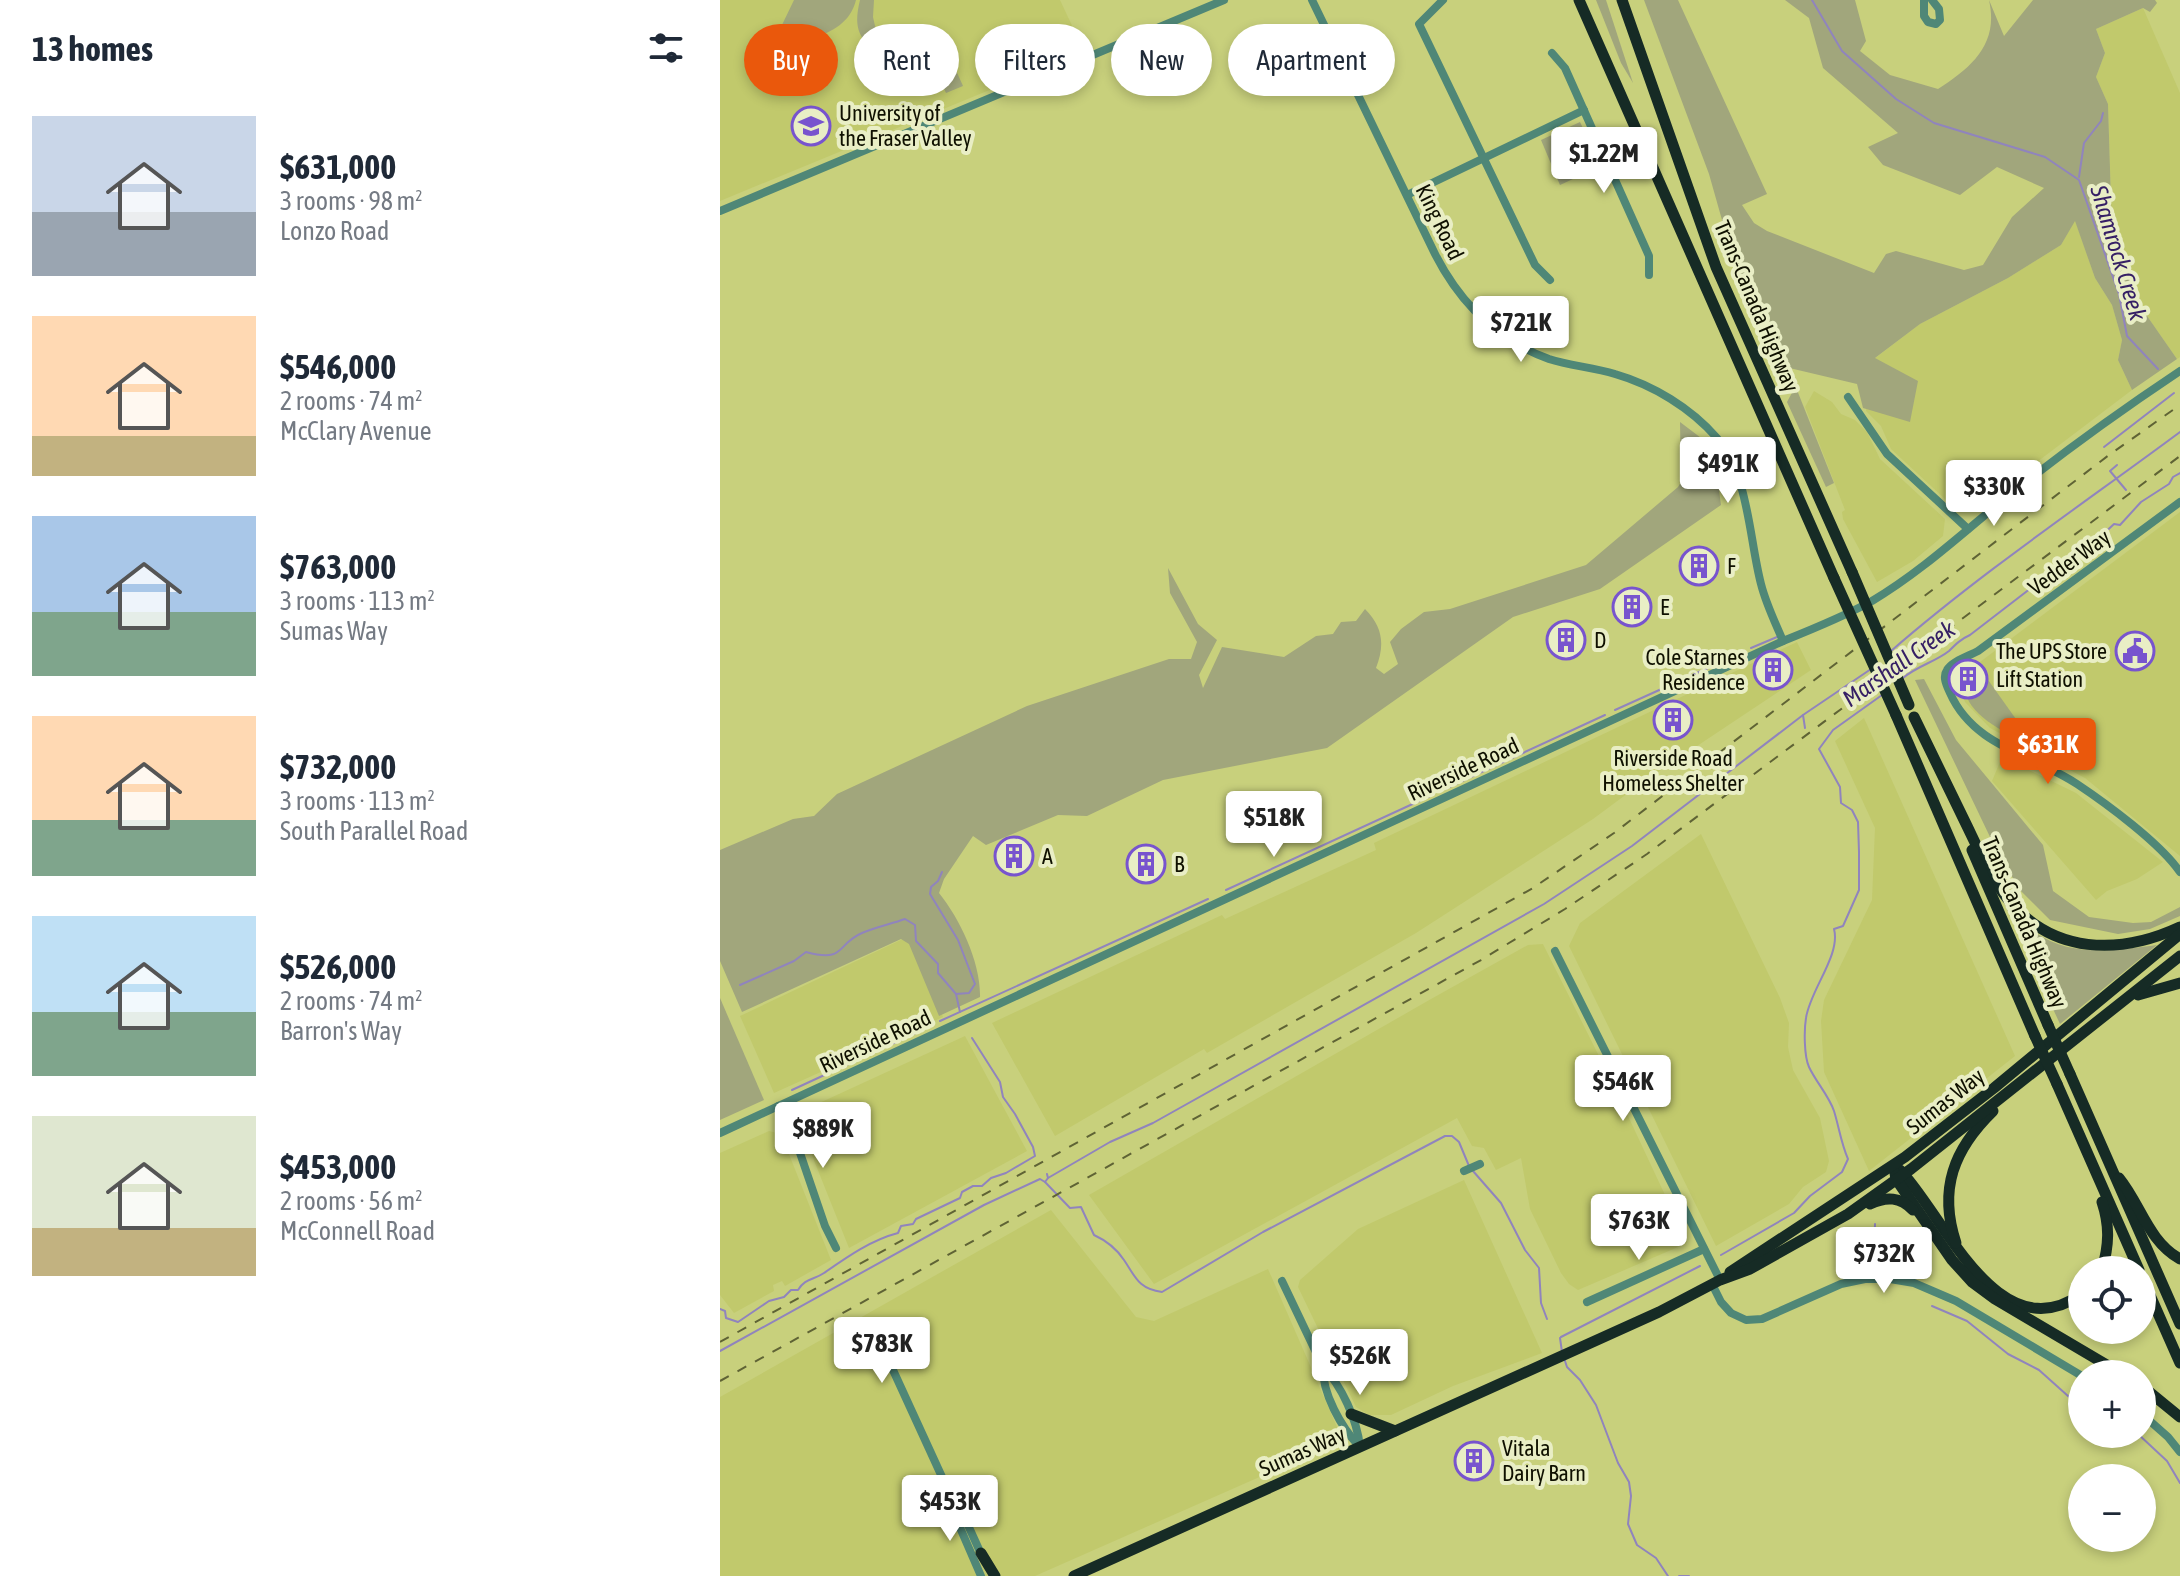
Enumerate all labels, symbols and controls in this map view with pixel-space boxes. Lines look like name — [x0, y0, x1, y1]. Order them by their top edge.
chip: Buy — [744, 24, 838, 96]
chip: Rent — [854, 24, 959, 96]
chip: Filters — [975, 24, 1095, 96]
chip: New — [1111, 24, 1212, 96]
chip: Apartment — [1228, 24, 1395, 96]
icon: filters — [644, 26, 688, 70]
text: 13 homes — [32, 29, 153, 68]
place label: University of the Fraser Valley — [839, 100, 972, 151]
school or university icon: University of the Fraser Valley — [790, 105, 832, 147]
pin: $1.22M — [1539, 127, 1669, 195]
text: $1.22M — [1569, 138, 1639, 168]
text: $631,000 — [280, 147, 396, 186]
icon: home — [96, 148, 192, 244]
street label: King Road — [1411, 180, 1469, 264]
water label: Shamrock Creek — [2085, 181, 2152, 324]
text: 3 rooms · 98 m² — [280, 186, 422, 216]
text: Lonzo Road — [280, 216, 389, 246]
street label: Trans-Canada Highway — [1709, 216, 1805, 396]
pin: $721K — [1465, 296, 1577, 364]
text: $721K — [1491, 307, 1551, 337]
text: $546,000 — [280, 347, 396, 386]
icon: home — [96, 348, 192, 444]
text: 2 rooms · 74 m² — [280, 386, 422, 416]
text: McClary Avenue — [280, 416, 432, 446]
pin: $491K — [1672, 437, 1784, 505]
text: $491K — [1698, 448, 1758, 478]
pin: $330K — [1938, 460, 2050, 528]
text: $330K — [1964, 471, 2024, 501]
street label: Vedder Way — [2023, 524, 2115, 600]
building icon: F — [1678, 545, 1720, 587]
text: $763,000 — [280, 547, 396, 586]
icon: home — [96, 548, 192, 644]
place label: F — [1727, 553, 1736, 579]
text: 3 rooms · 113 m² — [280, 586, 435, 616]
building icon: E — [1611, 586, 1653, 628]
place label: E — [1660, 594, 1670, 620]
water label: Marshall Creek — [1837, 615, 1960, 712]
text: Sumas Way — [280, 616, 388, 646]
building icon: D — [1545, 619, 1587, 661]
place label: D — [1594, 627, 1606, 653]
public building icon: The UPS Store — [2114, 630, 2156, 672]
place label: The UPS Store — [1996, 638, 2107, 664]
place label: Cole Starnes Residence — [1645, 644, 1745, 695]
building icon: Cole Starnes Residence — [1752, 649, 1794, 691]
building icon: Lift Station — [1947, 658, 1989, 700]
place label: Lift Station — [1996, 666, 2083, 692]
building icon: Riverside Road Homeless Shelter — [1652, 699, 1694, 741]
pin: $631K — [1992, 718, 2104, 786]
text: $631K — [2018, 729, 2078, 759]
street label: Riverside Road — [1403, 732, 1523, 806]
place label: Riverside Road Homeless Shelter — [1602, 745, 1744, 796]
text: $732,000 — [280, 747, 396, 786]
icon: home — [96, 748, 192, 844]
text: 3 rooms · 113 m² — [280, 786, 435, 816]
pin: $518K — [1218, 791, 1330, 859]
text: $518K — [1244, 802, 1304, 832]
text: South Parallel Road — [280, 816, 468, 846]
street label: Trans-Canada Highway — [1977, 832, 2073, 1012]
building icon: A — [993, 835, 1035, 877]
place label: A — [1042, 843, 1053, 869]
building icon: B — [1125, 843, 1167, 885]
place label: B — [1174, 851, 1185, 877]
text: $526,000 — [280, 947, 396, 986]
icon: home — [96, 948, 192, 1044]
text: 2 rooms · 74 m² — [280, 986, 422, 1016]
street label: Riverside Road — [815, 1004, 935, 1078]
text: Barron's Way — [280, 1016, 402, 1046]
pin: $546K — [1567, 1055, 1679, 1123]
street label: Sumas Way — [1901, 1063, 1989, 1139]
text: $546K — [1593, 1066, 1653, 1096]
pin: $889K — [767, 1102, 879, 1170]
text: $889K — [793, 1113, 853, 1143]
text: $453,000 — [280, 1147, 396, 1186]
icon: home — [96, 1148, 192, 1244]
text: 2 rooms · 56 m² — [280, 1186, 422, 1216]
pin: $763K — [1583, 1194, 1695, 1262]
text: $763K — [1609, 1205, 1669, 1235]
text: McConnell Road — [280, 1216, 435, 1246]
pin: $732K — [1828, 1227, 1940, 1295]
text: $732K — [1854, 1238, 1914, 1268]
map controls — [2068, 1256, 2156, 1552]
button: locate — [2068, 1256, 2156, 1344]
pin: $783K — [826, 1317, 938, 1385]
text: $783K — [852, 1328, 912, 1358]
pin: $526K — [1304, 1329, 1416, 1397]
text: $526K — [1330, 1340, 1390, 1370]
button: + — [2068, 1360, 2156, 1448]
street label: Sumas Way — [1255, 1421, 1349, 1481]
place label: Vitala Dairy Barn — [1502, 1435, 1586, 1486]
building icon: Vitala Dairy Barn — [1453, 1440, 1495, 1482]
button: − — [2068, 1464, 2156, 1552]
pin: $453K — [894, 1475, 1006, 1543]
text: $453K — [920, 1486, 980, 1516]

